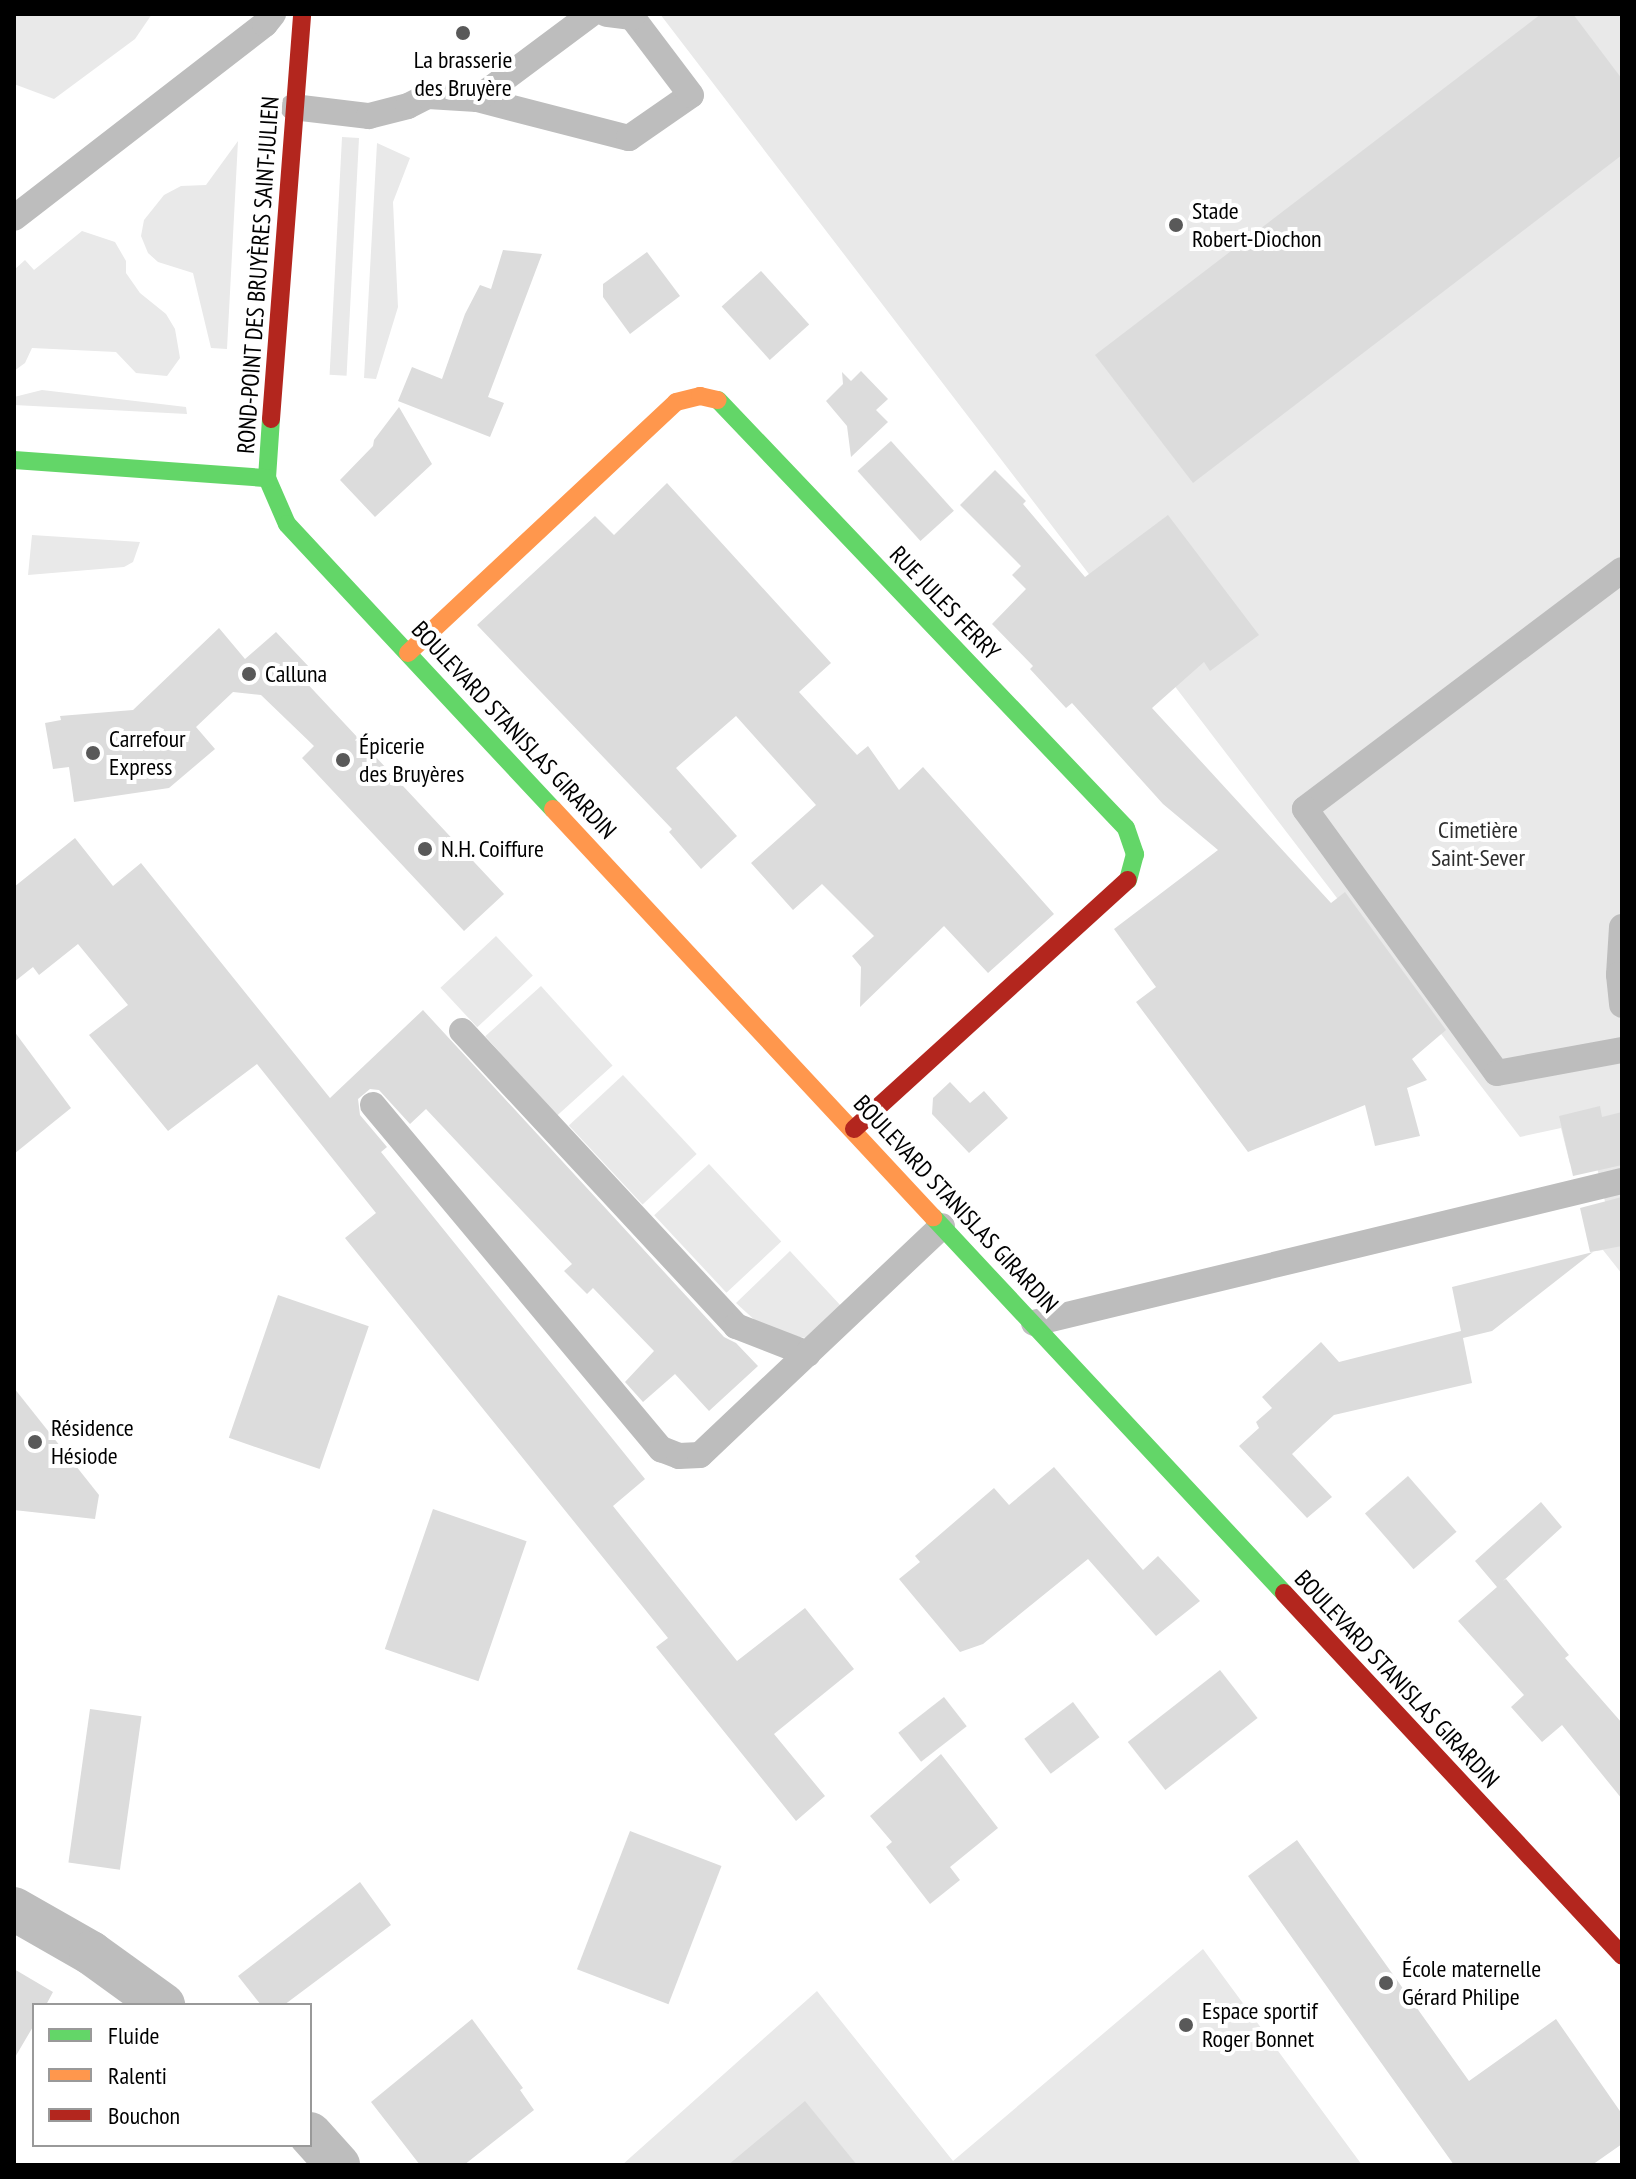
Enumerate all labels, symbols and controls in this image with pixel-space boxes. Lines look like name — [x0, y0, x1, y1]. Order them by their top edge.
marker: La brasserie des Bruyère — [454, 24, 472, 42]
place label: La brasserie des Bruyère — [414, 46, 512, 102]
street label: ROND-POINT DES BRUYÈRES SAINT-JULIEN — [231, 95, 285, 455]
place label: Stade Robert-Diochon — [1192, 197, 1322, 253]
marker: Stade Robert-Diochon — [1167, 216, 1185, 234]
street label: RUE JULES FERRY — [884, 540, 1006, 666]
street label: BOULEVARD STANISLAS GIRARDIN — [406, 615, 622, 845]
place label: Calluna — [265, 660, 327, 688]
marker: Calluna — [240, 665, 258, 683]
place label: Carrefour Express — [109, 725, 186, 781]
place label: Épicerie des Bruyères — [359, 732, 464, 788]
marker: Carrefour Express — [84, 744, 102, 762]
marker: Épicerie des Bruyères — [334, 751, 352, 769]
park label: Cimetière Saint-Sever — [1431, 816, 1525, 872]
place label: N.H. Coiffure — [441, 835, 546, 863]
marker: N.H. Coiffure — [416, 840, 434, 858]
street label: BOULEVARD STANISLAS GIRARDIN — [848, 1089, 1064, 1319]
place label: Résidence Hésiode — [51, 1414, 134, 1470]
marker: Résidence Hésiode — [26, 1433, 44, 1451]
street label: BOULEVARD STANISLAS GIRARDIN — [1289, 1564, 1505, 1794]
place label: École maternelle Gérard Philipe — [1402, 1955, 1541, 2011]
marker: École maternelle Gérard Philipe — [1377, 1974, 1395, 1992]
place label: Espace sportif Roger Bonnet — [1202, 1997, 1318, 2053]
legend — [32, 2003, 312, 2147]
marker: Espace sportif Roger Bonnet — [1177, 2016, 1195, 2034]
text: Fluide — [108, 2020, 159, 2051]
text: Ralenti — [108, 2060, 167, 2091]
text: Bouchon — [108, 2100, 180, 2131]

